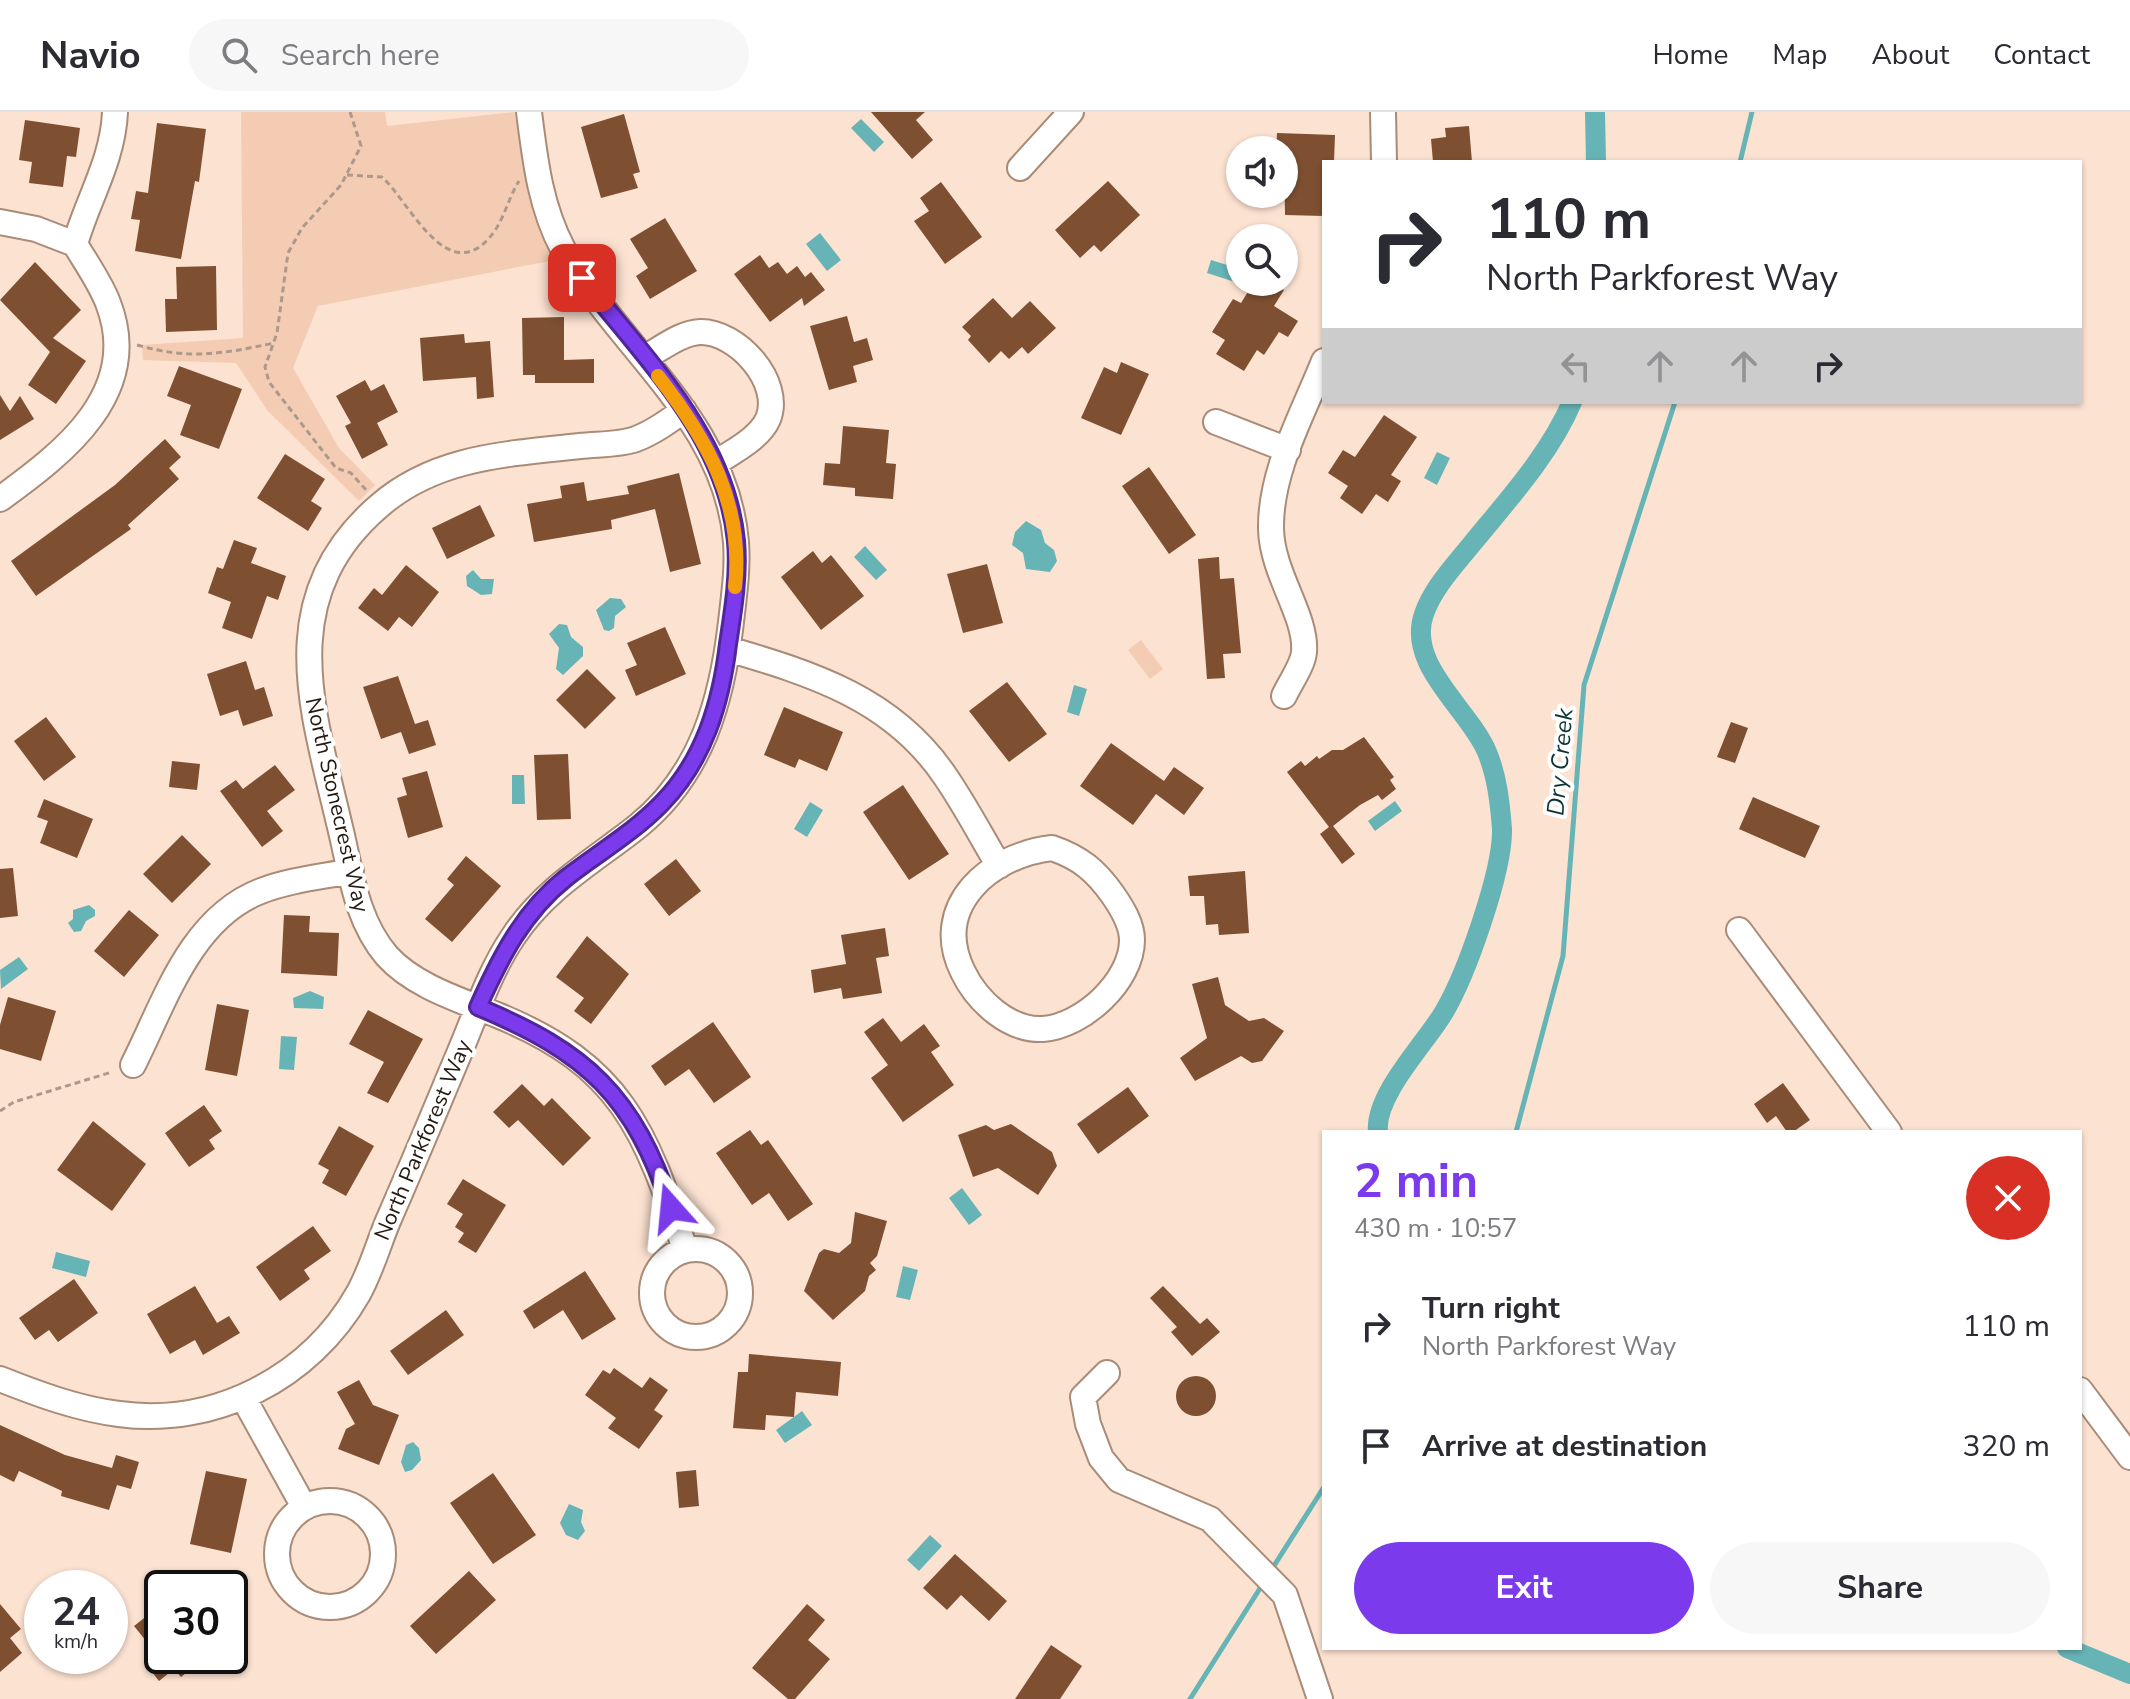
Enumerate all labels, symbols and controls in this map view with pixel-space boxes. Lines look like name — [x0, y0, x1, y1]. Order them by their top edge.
search box — [189, 19, 749, 91]
text: Navio — [40, 30, 141, 81]
icon: search — [217, 33, 261, 77]
text: Search here — [281, 35, 440, 76]
text: Home — [1653, 36, 1728, 74]
text: Map — [1772, 36, 1827, 74]
text: About — [1871, 36, 1949, 74]
text: Contact — [1993, 36, 2090, 74]
map controls — [1226, 136, 1298, 296]
button: sound — [1226, 136, 1298, 208]
text: 110 m — [1486, 181, 1651, 258]
icon: right — [1354, 192, 1458, 296]
button: search — [1226, 224, 1298, 296]
pin — [548, 244, 616, 312]
text: North Parkforest Way — [1486, 254, 1838, 303]
icon: arrive — [560, 256, 604, 300]
icon: left — [1554, 344, 1598, 388]
icon: ahead — [1638, 344, 1682, 388]
icon: ahead — [1722, 344, 1766, 388]
icon: right — [1806, 344, 1850, 388]
street label: North Stonecrest Way — [298, 695, 376, 916]
water label: Dry Creek — [1539, 706, 1581, 817]
street label: North Parkforest Way — [367, 1035, 479, 1245]
text: 2 min — [1354, 1148, 1478, 1214]
button: close — [1966, 1156, 2050, 1240]
position arrow — [629, 1166, 713, 1250]
text: 430 m · 10:57 — [1354, 1211, 1517, 1246]
text: Turn right — [1422, 1288, 1560, 1329]
icon: right — [1354, 1304, 1398, 1348]
text: 110 m — [1963, 1306, 2050, 1347]
text: North Parkforest Way — [1422, 1329, 1676, 1364]
icon: arrive — [1354, 1424, 1398, 1468]
text: Arrive at destination — [1422, 1426, 1707, 1467]
text: 320 m — [1963, 1426, 2050, 1467]
button: Exit — [1354, 1542, 1694, 1634]
button: Share — [1710, 1542, 2050, 1634]
speed limit sign: 30 — [144, 1570, 248, 1674]
text: 24 — [52, 1585, 100, 1639]
text: km/h — [54, 1628, 98, 1655]

